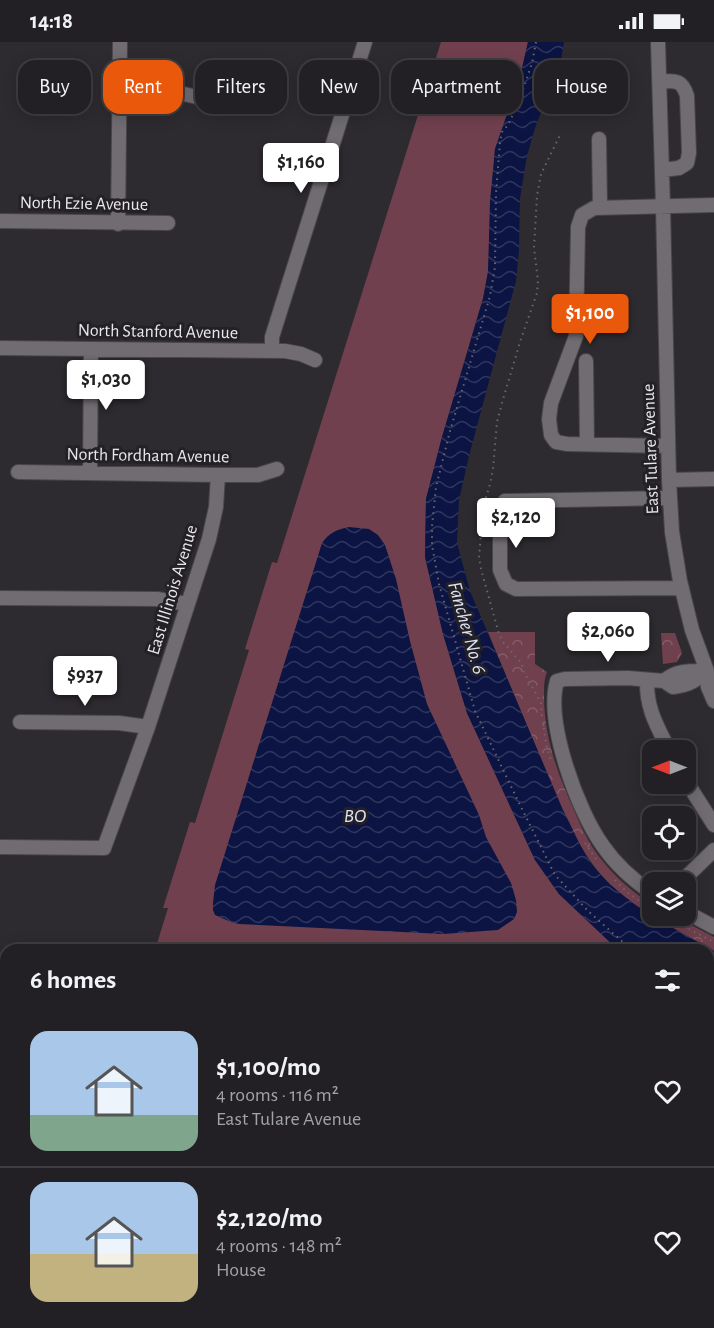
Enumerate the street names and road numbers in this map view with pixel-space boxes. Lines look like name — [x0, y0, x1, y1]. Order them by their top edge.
street label: North Ezie Avenue — [20, 194, 148, 214]
street label: North Stanford Avenue — [78, 322, 238, 342]
street label: East Tulare Avenue — [640, 383, 662, 515]
street label: North Fordham Avenue — [66, 446, 230, 466]
street label: East Illinois Avenue — [145, 523, 201, 657]

